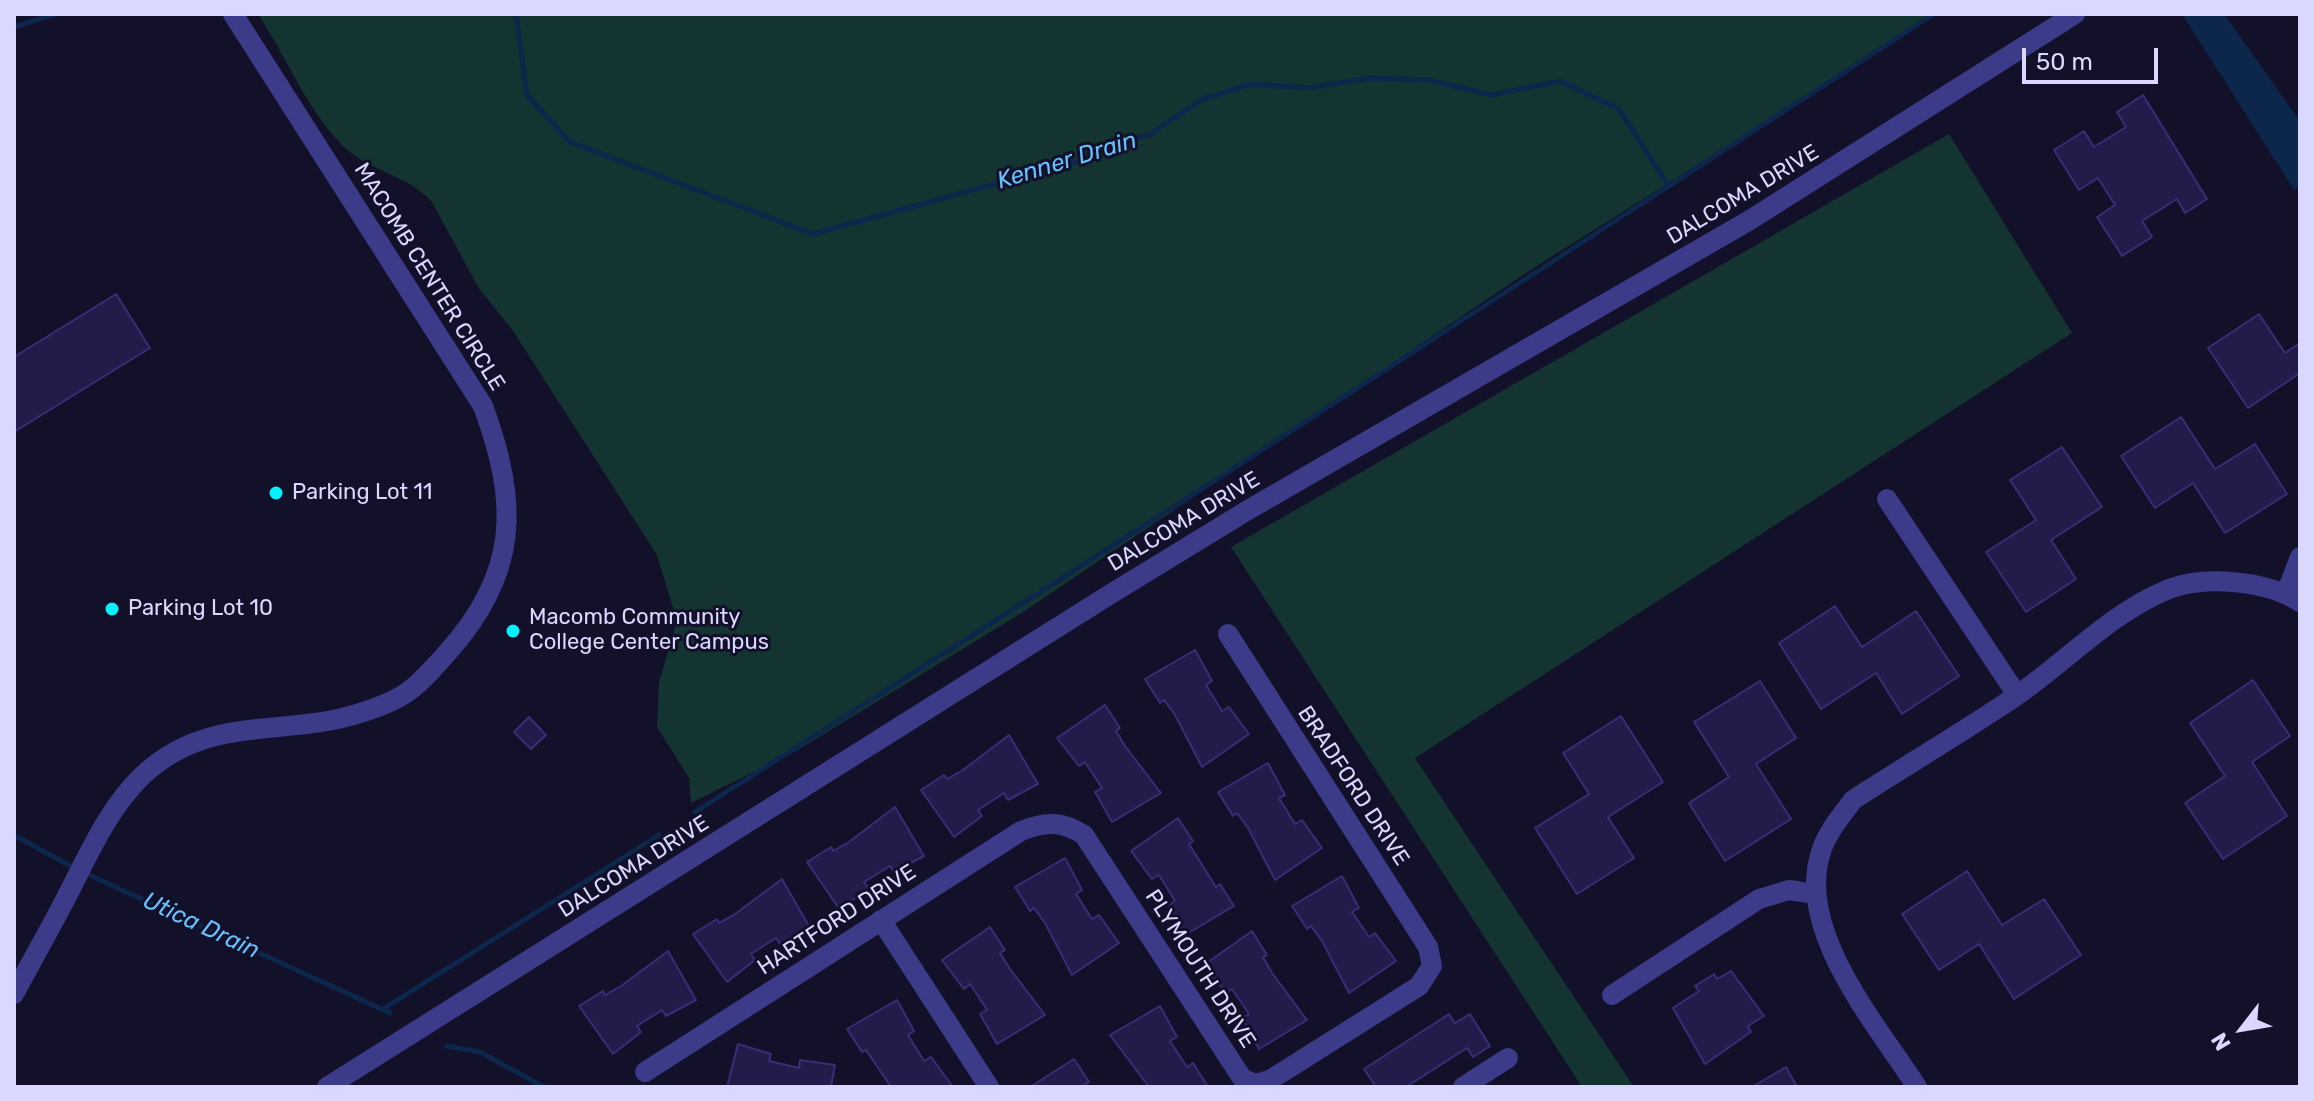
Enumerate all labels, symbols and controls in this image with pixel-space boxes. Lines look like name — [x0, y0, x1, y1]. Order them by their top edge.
scale bar — [2026, 32, 2162, 82]
text: 50 m — [2036, 48, 2093, 76]
water label: Kenner Drain — [994, 126, 1140, 196]
street label: DALCOMA DRIVE — [1662, 139, 1824, 251]
street label: MACOMB CENTER CIRCLE — [348, 158, 510, 396]
street label: DALCOMA DRIVE — [1103, 466, 1265, 578]
place label: Parking Lot 11 — [292, 480, 432, 506]
marker: Parking Lot 11 — [267, 484, 285, 502]
place label: Parking Lot 10 — [128, 596, 273, 622]
marker: Parking Lot 10 — [103, 600, 121, 618]
place label: Macomb Community College Center Campus — [529, 605, 769, 656]
marker: Macomb Community College Center Campus — [504, 622, 522, 640]
street label: BRADFORD DRIVE — [1292, 701, 1414, 871]
street label: DALCOMA DRIVE — [554, 810, 714, 924]
street label: HARTFORD DRIVE — [753, 859, 921, 981]
street label: PLYMOUTH DRIVE — [1139, 885, 1261, 1053]
water label: Utica Drain — [138, 886, 264, 966]
north arrow — [2202, 989, 2282, 1069]
text: N — [2205, 1028, 2237, 1055]

